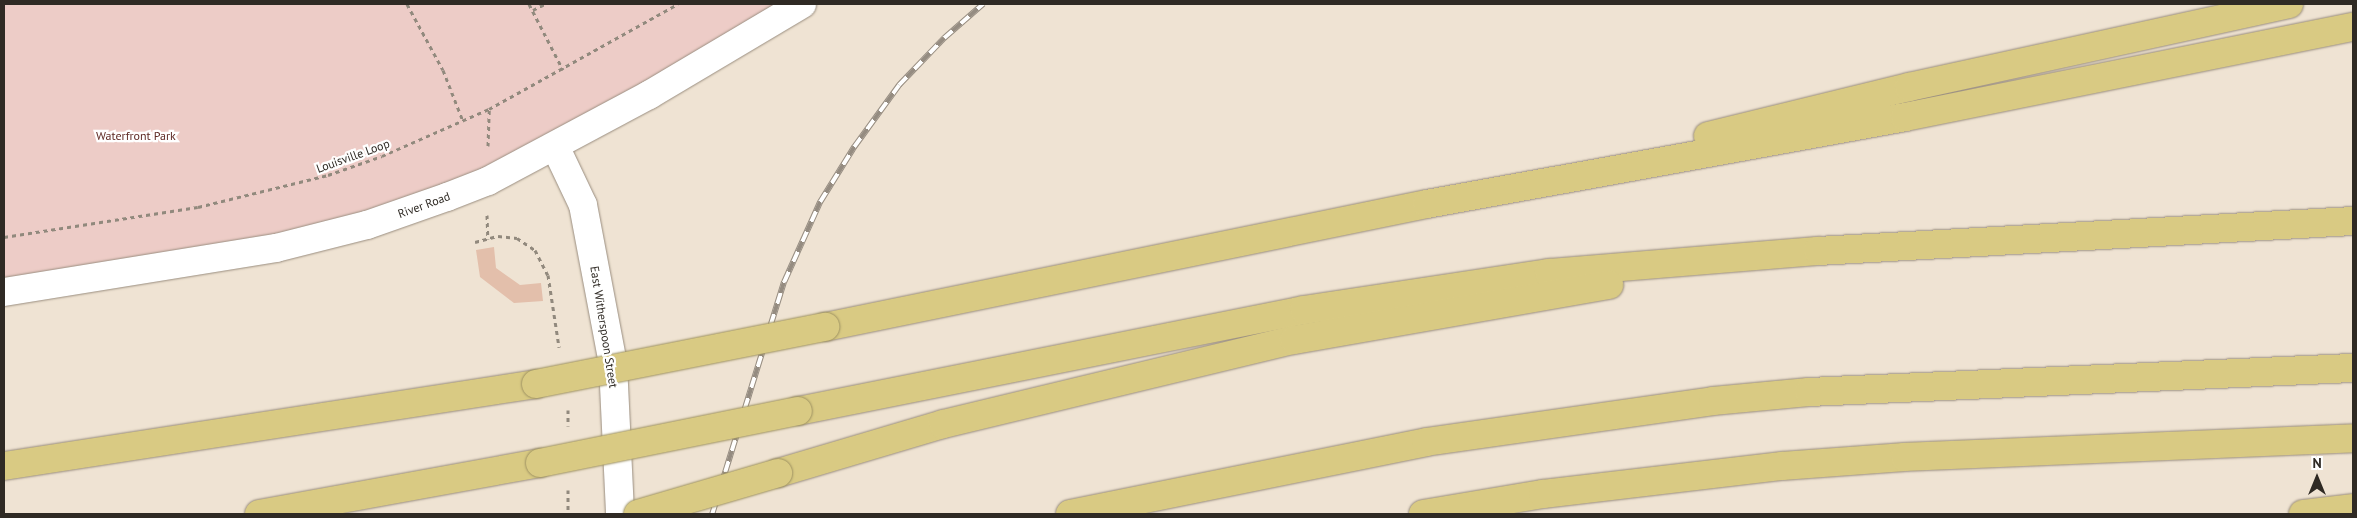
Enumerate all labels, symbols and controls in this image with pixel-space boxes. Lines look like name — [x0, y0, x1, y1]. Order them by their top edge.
park label: Waterfront Park — [96, 129, 176, 143]
street label: Louisville Loop — [314, 136, 392, 176]
street label: River Road — [396, 189, 452, 221]
street label: East Witherspoon Street — [587, 265, 621, 389]
north arrow — [2292, 453, 2342, 503]
text: N — [2312, 454, 2322, 472]

